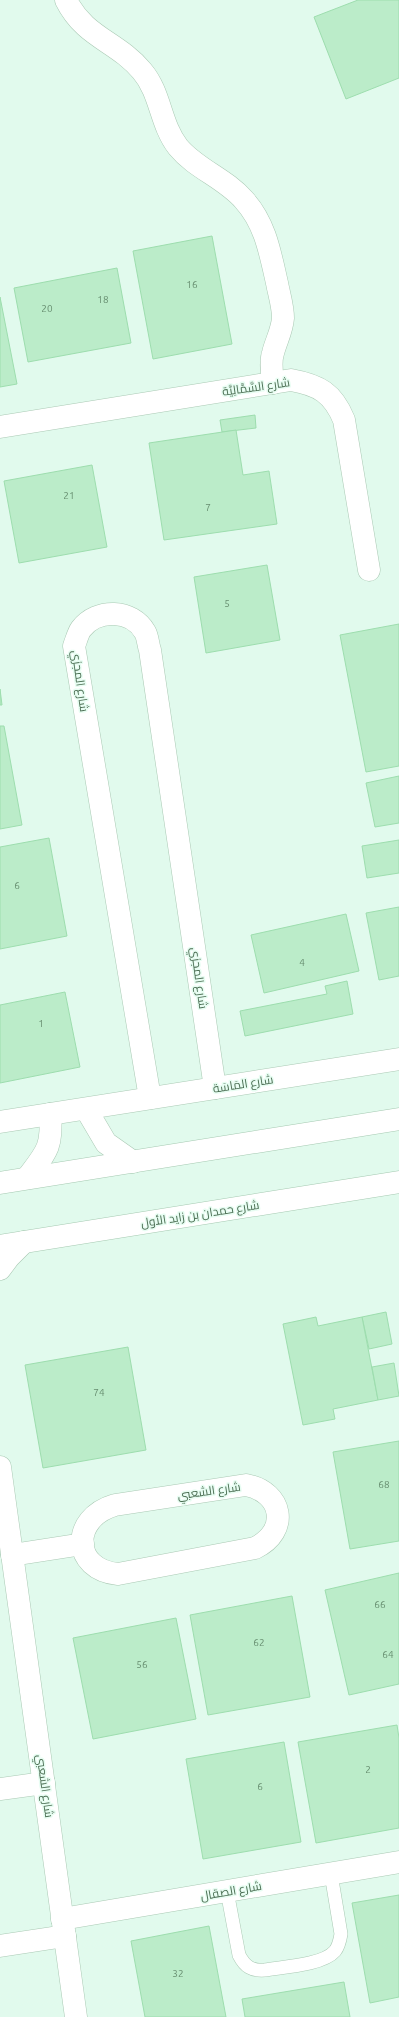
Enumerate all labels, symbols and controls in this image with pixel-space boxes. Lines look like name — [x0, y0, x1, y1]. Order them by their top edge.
house number: 16 — [186, 279, 198, 290]
house number: 18 — [97, 294, 109, 305]
house number: 20 — [41, 303, 53, 314]
street label: شارع السَّمَّالِيَّة — [221, 375, 291, 400]
house number: 21 — [63, 490, 75, 501]
house number: 7 — [205, 502, 211, 513]
house number: 5 — [224, 598, 230, 609]
street label: شارع المجزي — [66, 649, 91, 713]
house number: 6 — [14, 880, 20, 891]
street label: شارع المجزي — [185, 946, 210, 1010]
house number: 4 — [299, 957, 305, 968]
house number: 1 — [38, 1018, 44, 1029]
street label: شارع المَاسَة — [212, 1072, 274, 1097]
street label: شارع حمدان بن زايد الأول — [140, 1198, 260, 1231]
house number: 74 — [93, 1387, 105, 1398]
house number: 68 — [378, 1479, 390, 1490]
street label: شارع الشعبي — [176, 1480, 242, 1505]
house number: 66 — [374, 1599, 386, 1610]
house number: 62 — [253, 1637, 265, 1648]
house number: 64 — [382, 1649, 394, 1660]
house number: 56 — [136, 1659, 148, 1670]
street label: شارع الشعبي — [31, 1753, 56, 1819]
house number: 2 — [365, 1764, 371, 1775]
house number: 6 — [257, 1781, 263, 1792]
street label: شارع الصقال — [199, 1879, 263, 1904]
house number: 32 — [172, 1968, 184, 1979]

